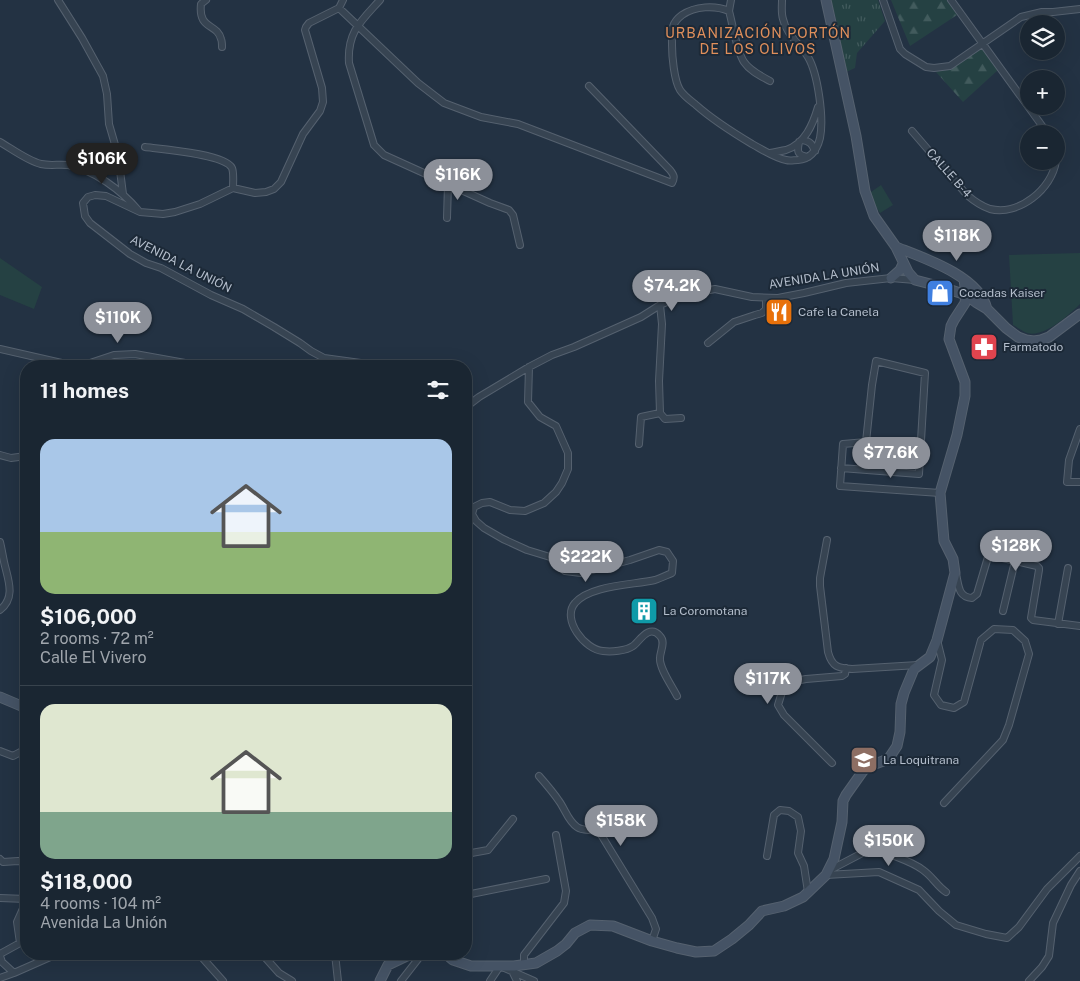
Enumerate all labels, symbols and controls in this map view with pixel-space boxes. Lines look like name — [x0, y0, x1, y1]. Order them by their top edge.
map controls — [1020, 15, 1065, 170]
button: layers — [1020, 15, 1065, 60]
district label: URBANIZACIÓN PORTÓN DE LOS OLIVOS — [665, 23, 851, 57]
button: + — [1020, 70, 1065, 115]
button: − — [1020, 125, 1065, 170]
pin: $106K — [67, 142, 137, 185]
street label: CALLE B-4 — [923, 146, 975, 201]
text: $106K — [77, 149, 127, 168]
pin: $116K — [423, 158, 493, 201]
text: $116K — [435, 165, 481, 184]
pin: $118K — [922, 220, 992, 262]
text: $118K — [934, 226, 980, 245]
street label: AVENIDA LA UNIÓN — [128, 232, 234, 296]
street label: AVENIDA LA UNIÓN — [768, 260, 880, 292]
pin: $74.2K — [631, 270, 713, 312]
text: $74.2K — [643, 276, 701, 295]
shop icon: Cocadas Kaiser — [925, 278, 955, 308]
place label: Cocadas Kaiser — [959, 286, 1045, 300]
restaurant icon: Cafe la Canela — [764, 297, 794, 327]
pin: $110K — [83, 302, 153, 344]
place label: Cafe la Canela — [798, 305, 879, 319]
text: $110K — [95, 308, 141, 327]
pharmacy icon: Farmatodo — [969, 332, 999, 362]
place label: Farmatodo — [1003, 340, 1064, 354]
icon: filters — [424, 376, 452, 404]
text: 11 homes — [40, 378, 129, 403]
pin: $77.6K — [850, 436, 932, 479]
text: $77.6K — [863, 443, 919, 462]
icon: home — [201, 471, 291, 561]
pin: $128K — [981, 530, 1051, 572]
text: $128K — [991, 536, 1041, 555]
pin: $222K — [551, 540, 621, 583]
text: $222K — [560, 547, 612, 566]
building icon: La Coromotana — [629, 596, 659, 626]
text: $106,000 — [40, 604, 137, 629]
place label: La Coromotana — [663, 604, 747, 618]
text: 2 rooms · 72 m² — [40, 629, 154, 648]
text: Calle El Vivero — [40, 648, 147, 667]
pin: $117K — [733, 662, 803, 705]
text: $117K — [745, 669, 791, 688]
icon: home — [201, 737, 291, 827]
school or university icon: La Loquitrana — [849, 745, 879, 775]
place label: La Loquitrana — [883, 753, 959, 767]
pin: $158K — [586, 804, 656, 847]
text: $158K — [596, 811, 646, 830]
pin: $150K — [854, 824, 924, 867]
text: $150K — [864, 831, 914, 850]
text: $118,000 — [40, 869, 133, 894]
text: 4 rooms · 104 m² — [40, 894, 161, 913]
text: Avenida La Unión — [40, 913, 167, 932]

